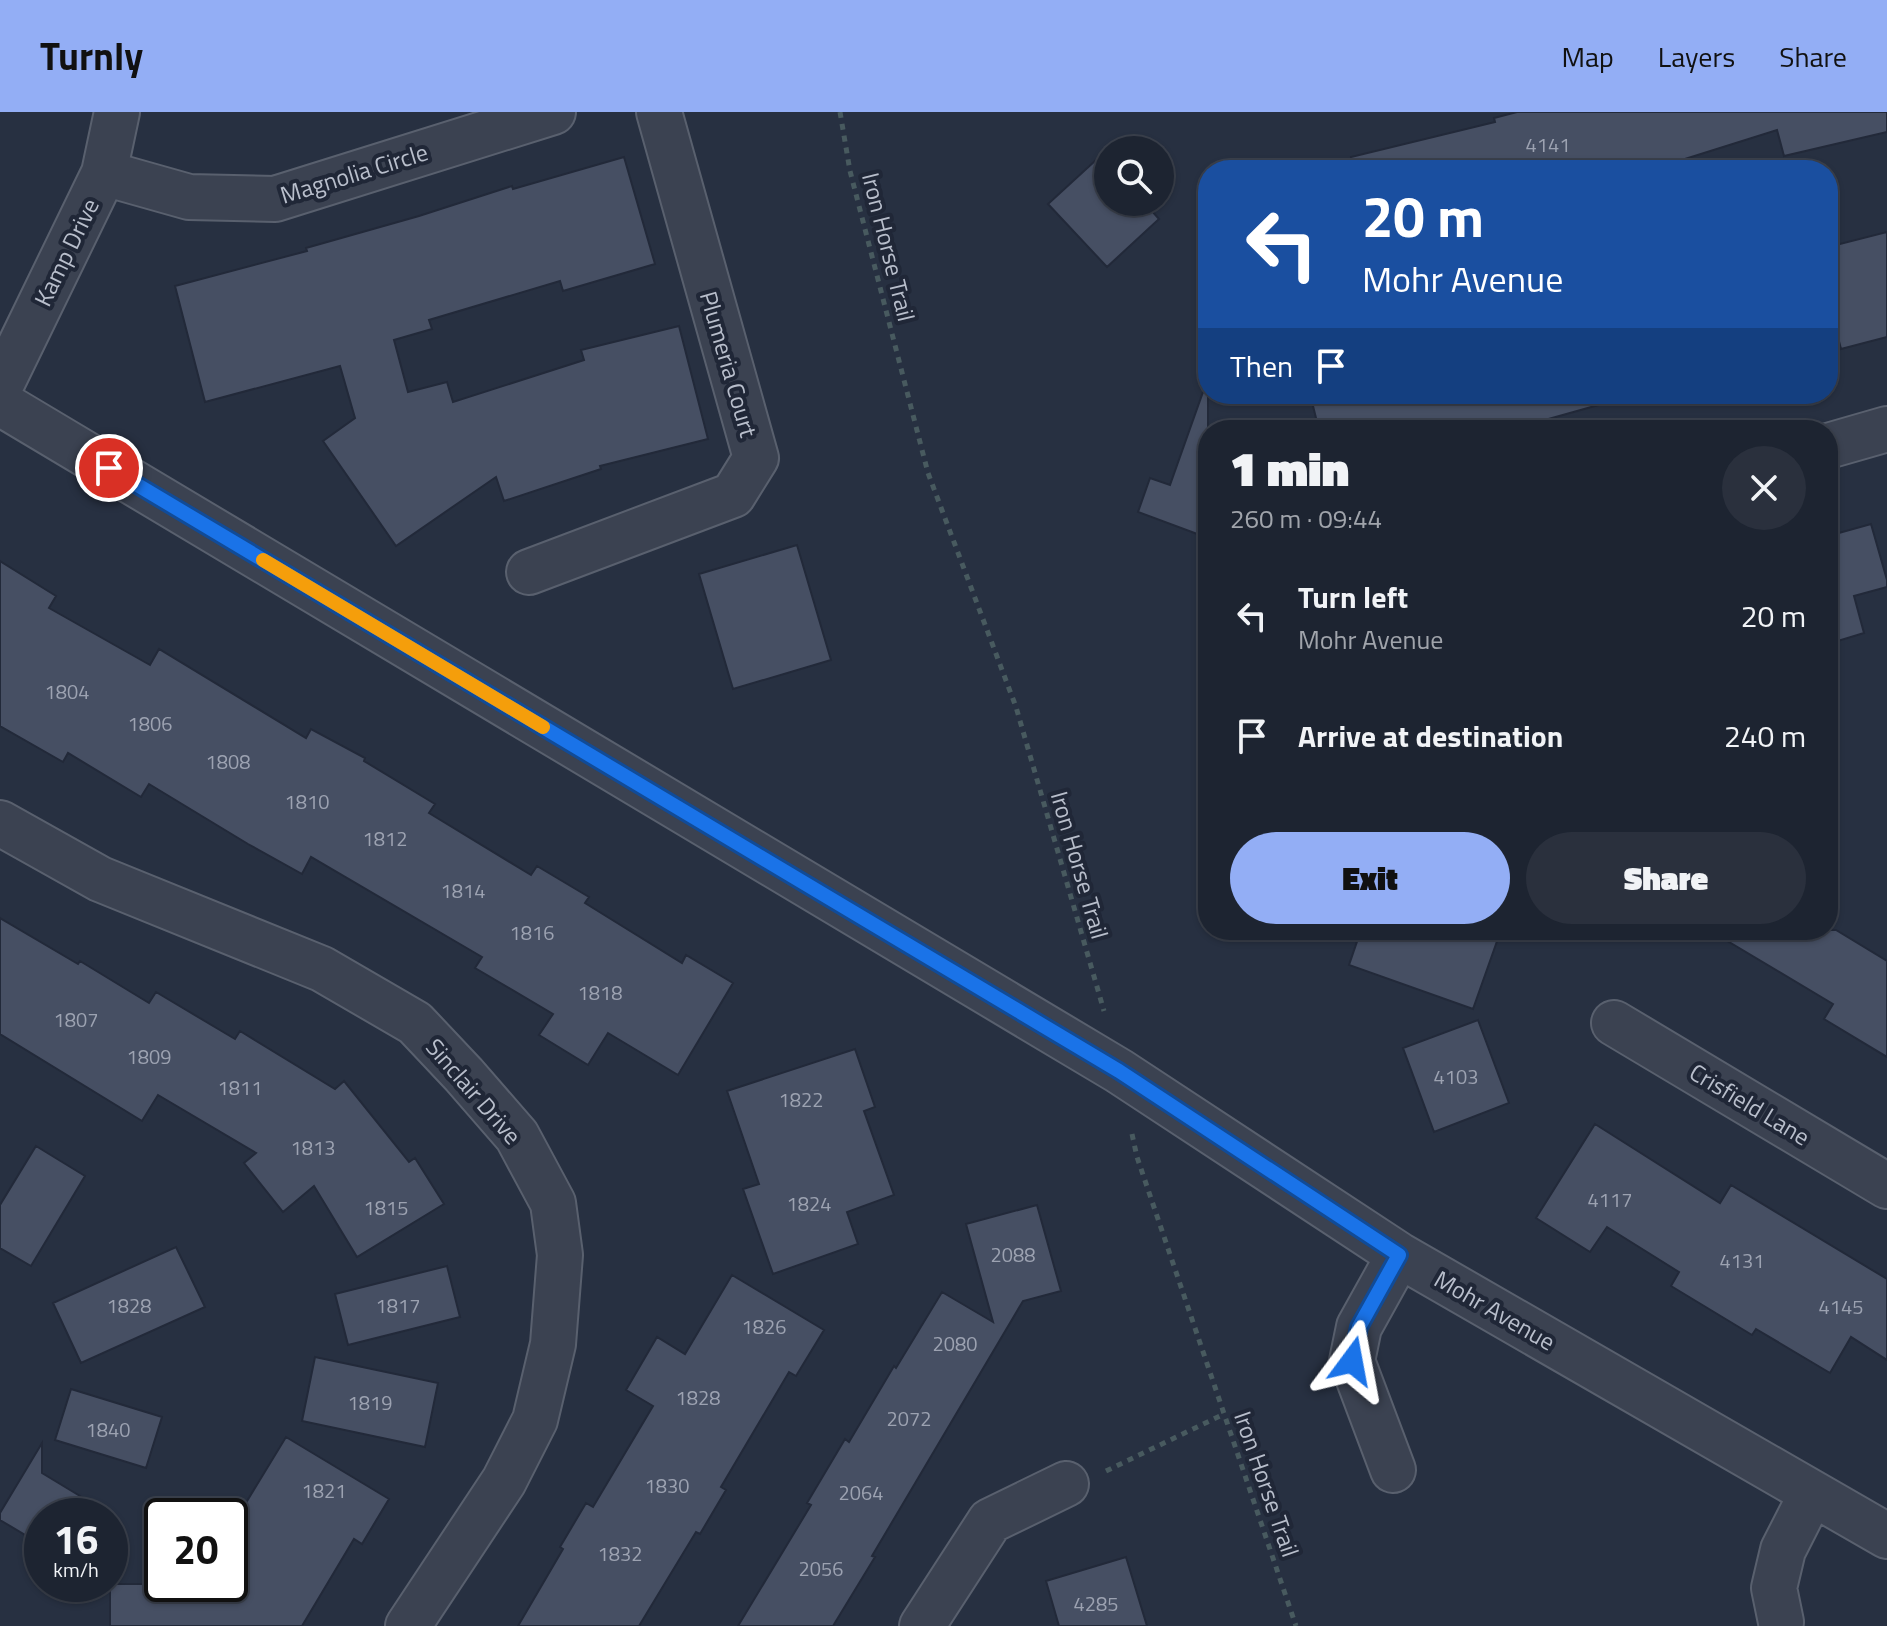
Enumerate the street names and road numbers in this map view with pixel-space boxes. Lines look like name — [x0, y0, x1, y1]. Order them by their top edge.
street label: Magnolia Circle — [276, 133, 432, 213]
street label: Iron Horse Trail — [853, 169, 925, 325]
street label: Kamp Drive — [24, 192, 108, 312]
street label: Plumeria Court — [691, 287, 767, 442]
street label: Iron Horse Trail — [1042, 787, 1118, 943]
street label: Sinclair Drive — [418, 1030, 530, 1152]
street label: Crisfield Lane — [1683, 1054, 1817, 1154]
street label: Mohr Avenue — [1428, 1261, 1562, 1359]
street label: Iron Horse Trail — [1225, 1406, 1309, 1562]

